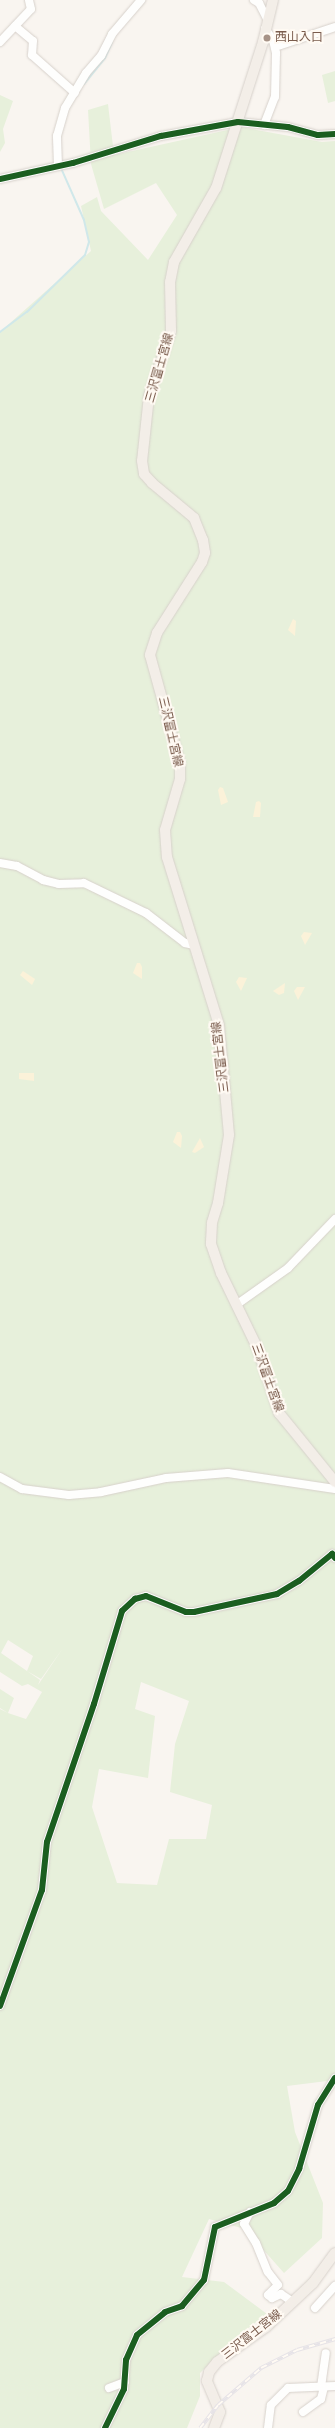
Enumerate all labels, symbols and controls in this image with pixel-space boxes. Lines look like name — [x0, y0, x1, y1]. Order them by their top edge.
place label: 西山入口 — [275, 31, 323, 45]
marker: 西山入口 — [262, 33, 272, 43]
street label: 三沢富士宮線 — [143, 331, 177, 405]
street label: 三沢富士宮線 — [155, 695, 185, 769]
street label: 三沢富士宮線 — [209, 1020, 233, 1094]
street label: 三沢富士宮線 — [248, 1342, 286, 1414]
street label: 三沢富士宮線 — [219, 2307, 285, 2363]

